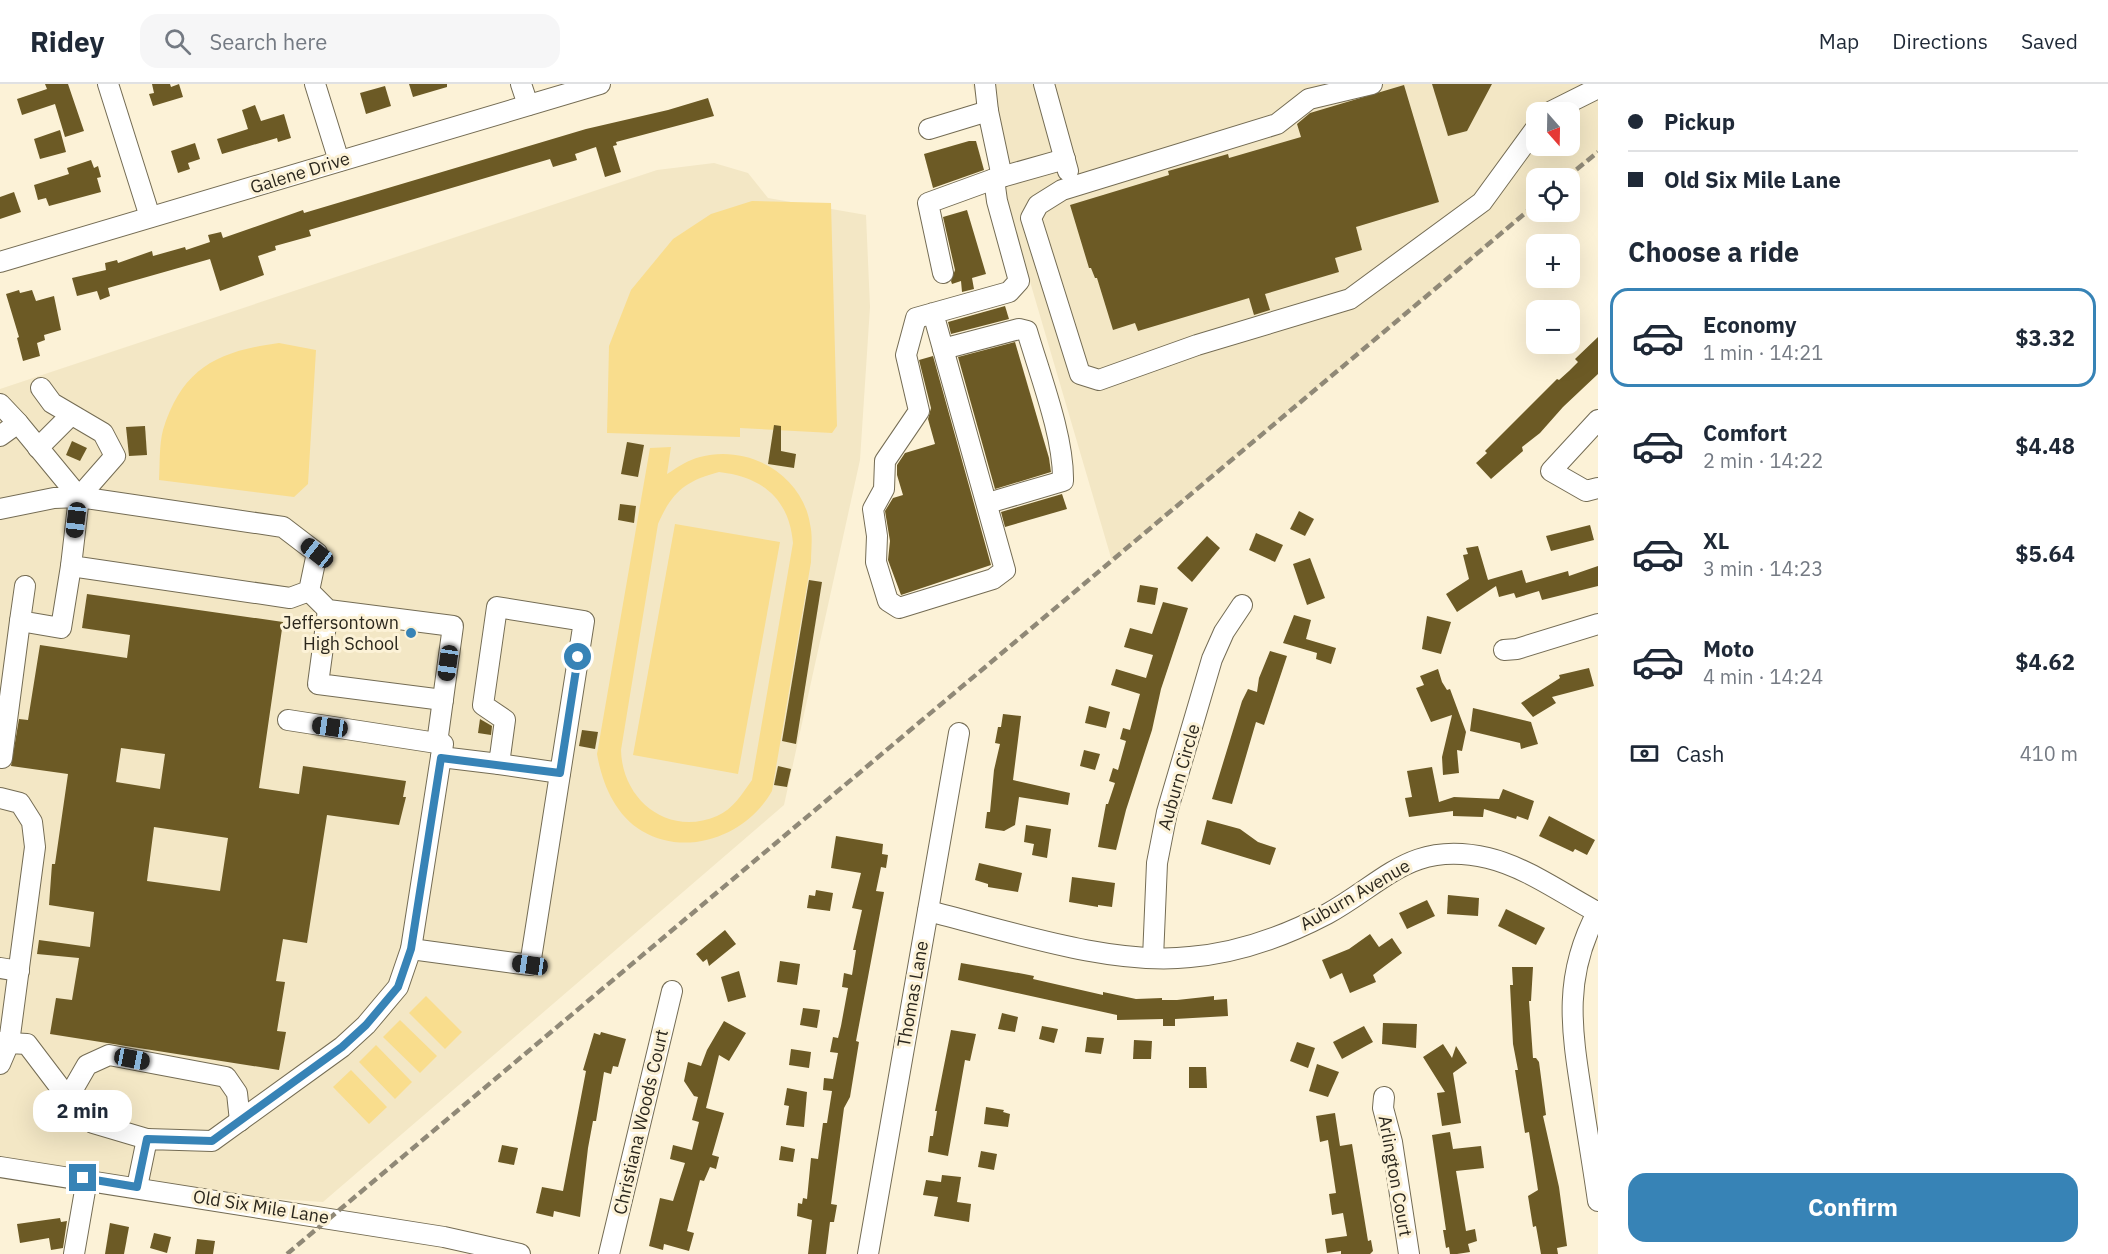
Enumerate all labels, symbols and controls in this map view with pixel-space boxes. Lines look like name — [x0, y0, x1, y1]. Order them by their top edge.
search box — [140, 14, 560, 68]
text: Ridey — [30, 23, 104, 60]
icon: search — [161, 25, 194, 58]
text: Search here — [209, 27, 327, 56]
text: Map — [1819, 27, 1859, 55]
text: Directions — [1892, 27, 1988, 55]
text: Saved — [2021, 27, 2078, 55]
north arrow — [1526, 102, 1580, 156]
map controls — [1526, 102, 1580, 354]
text: Pickup — [1664, 107, 1735, 136]
street label: Galene Drive — [247, 146, 353, 199]
text: Old Six Mile Lane — [1664, 165, 1841, 194]
button: locate — [1526, 168, 1580, 222]
button: + — [1526, 234, 1580, 288]
text: Choose a ride — [1628, 234, 1799, 269]
button: − — [1526, 300, 1580, 354]
text: Economy — [1703, 310, 1797, 339]
icon: car — [1631, 311, 1685, 365]
text: $3.32 — [2015, 323, 2075, 352]
text: 1 min · 14:21 — [1703, 339, 1823, 366]
text: Comfort — [1703, 418, 1787, 447]
icon: car — [1631, 419, 1685, 473]
text: $4.48 — [2015, 431, 2075, 460]
text: 2 min · 14:22 — [1703, 447, 1823, 474]
car — [65, 501, 87, 539]
text: XL — [1703, 526, 1729, 555]
icon: car — [1631, 527, 1685, 581]
car — [297, 535, 337, 571]
text: $5.64 — [2015, 539, 2075, 568]
text: 3 min · 14:23 — [1703, 555, 1823, 582]
place label: Jeffersontown High School — [283, 611, 399, 655]
marker: Jeffersontown High School — [404, 626, 418, 640]
text: Moto — [1703, 634, 1754, 663]
icon: car — [1631, 635, 1685, 689]
route start — [564, 643, 591, 670]
car — [437, 644, 459, 682]
text: $4.62 — [2015, 647, 2075, 676]
text: 4 min · 14:24 — [1703, 663, 1823, 690]
car — [311, 716, 349, 738]
street label: Auburn Circle — [1152, 721, 1205, 833]
icon: cash — [1628, 737, 1661, 770]
text: Cash — [1676, 739, 1725, 768]
text: 410 m — [2020, 740, 2078, 767]
street label: Auburn Avenue — [1295, 854, 1414, 935]
street label: Thomas Lane — [892, 939, 933, 1049]
car — [511, 954, 549, 976]
street label: Christiana Woods Court — [608, 1027, 673, 1217]
car — [113, 1047, 151, 1071]
callout: 2 min — [34, 1091, 132, 1133]
text: 2 min — [56, 1097, 109, 1124]
street label: Arlington Court — [1374, 1114, 1417, 1238]
route end — [69, 1164, 96, 1191]
button: Confirm — [1628, 1173, 2078, 1242]
street label: Old Six Mile Lane — [191, 1184, 331, 1229]

